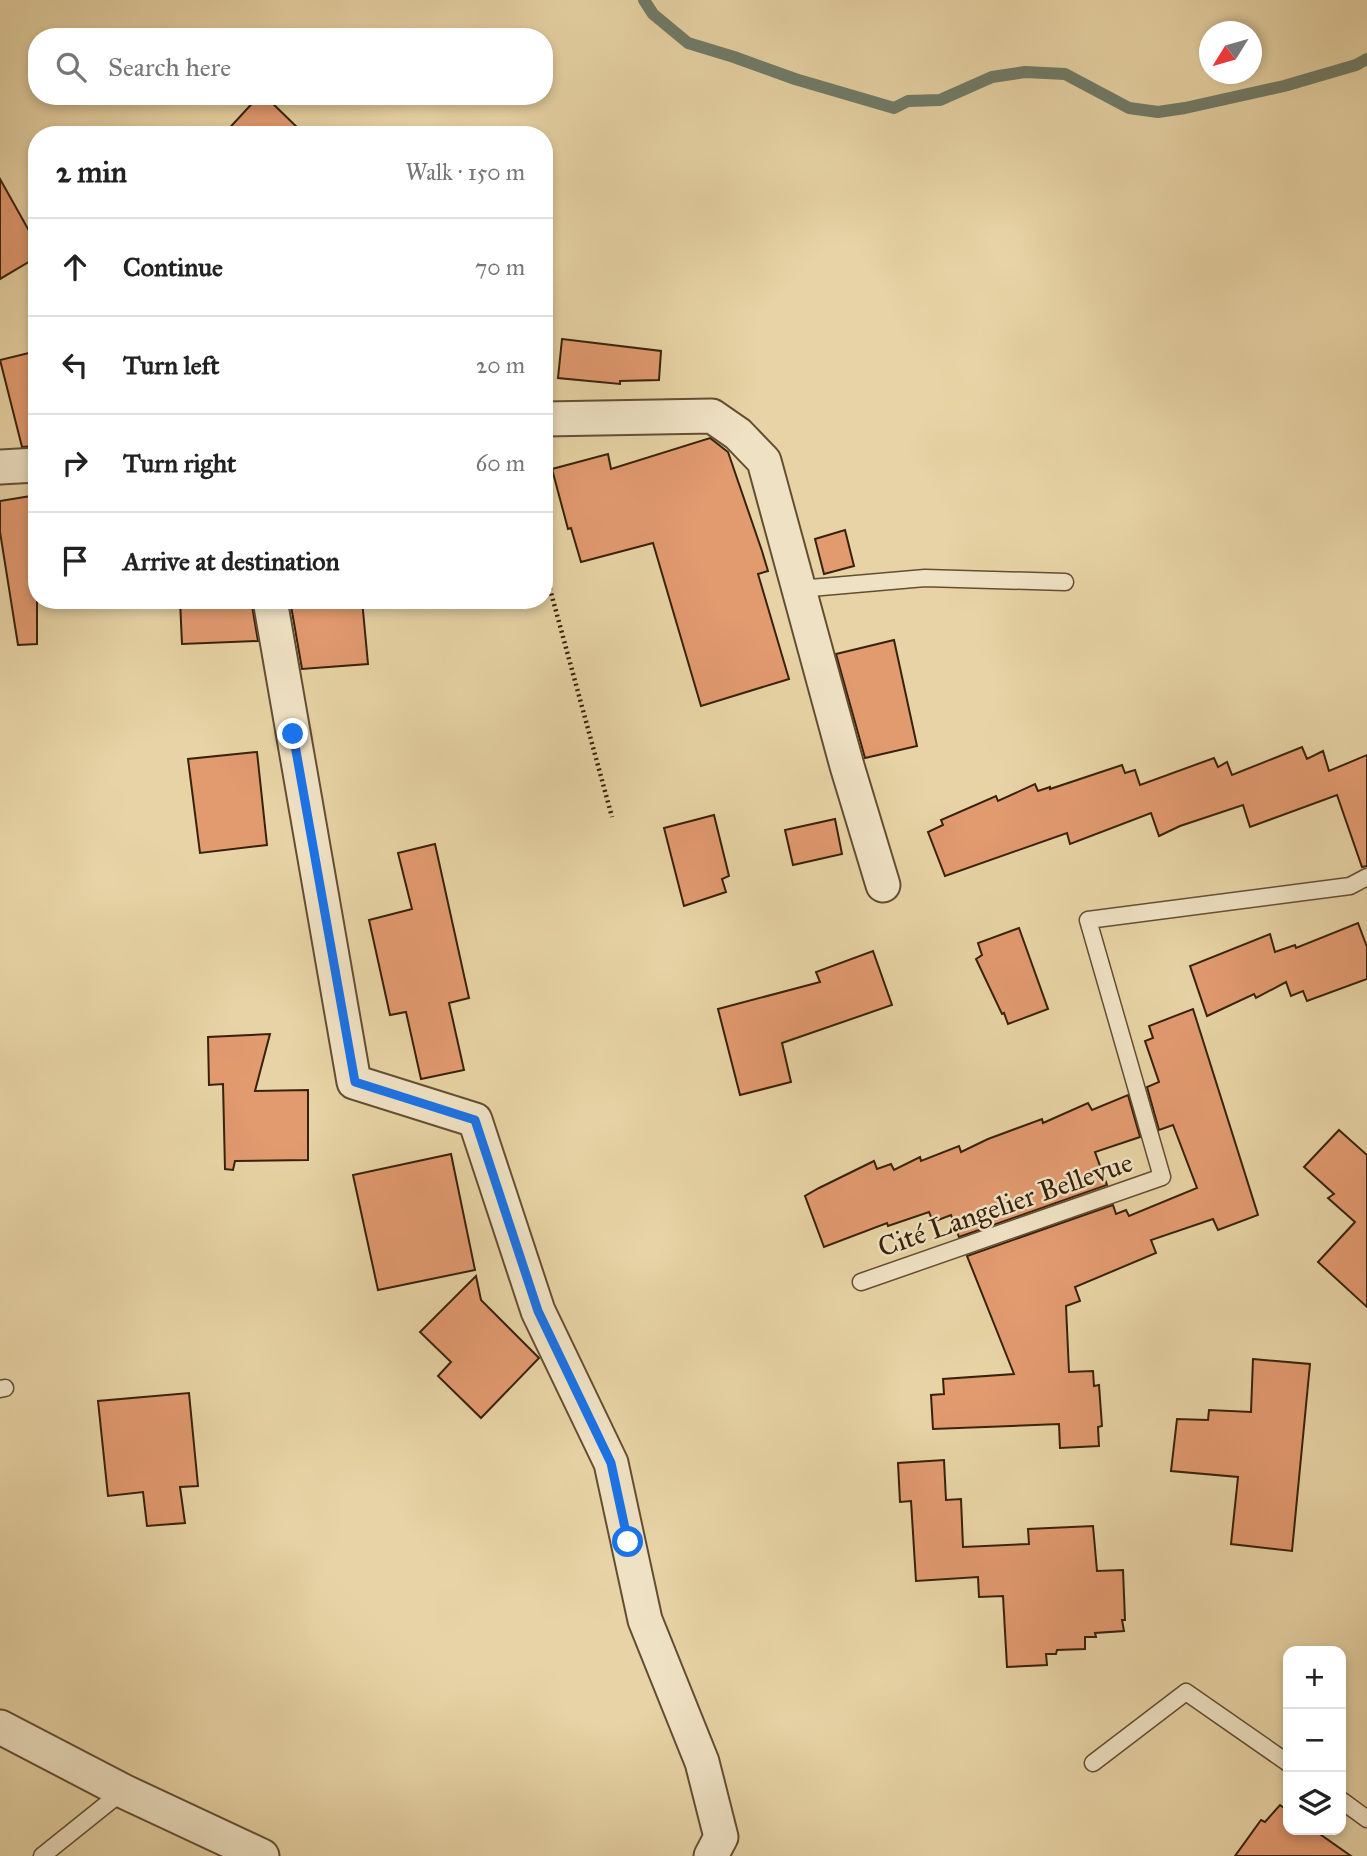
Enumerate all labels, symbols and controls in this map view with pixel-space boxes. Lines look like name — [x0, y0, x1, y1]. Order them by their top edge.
north arrow — [1199, 21, 1262, 84]
search box — [28, 28, 553, 105]
icon: search — [52, 48, 90, 86]
text: Search here — [108, 51, 231, 83]
text: 2 min — [56, 154, 127, 190]
text: Walk · 150 m — [405, 158, 525, 186]
icon: ahead — [56, 248, 94, 286]
text: Continue — [123, 251, 223, 283]
text: 70 m — [475, 253, 525, 281]
icon: left — [56, 346, 94, 384]
text: Turn left — [123, 349, 219, 381]
text: 20 m — [476, 351, 525, 379]
icon: right — [56, 444, 94, 482]
text: Turn right — [123, 447, 236, 479]
text: 60 m — [476, 449, 525, 477]
icon: arrive — [56, 542, 94, 580]
text: Arrive at destination — [123, 545, 340, 577]
route end — [277, 718, 308, 749]
street label: Cité Langelier Bellevue — [873, 1144, 1137, 1264]
route start — [612, 1526, 643, 1557]
map controls — [1283, 1646, 1346, 1835]
button: + — [1283, 1646, 1346, 1709]
button: − — [1283, 1709, 1346, 1772]
button: layers — [1283, 1772, 1346, 1835]

